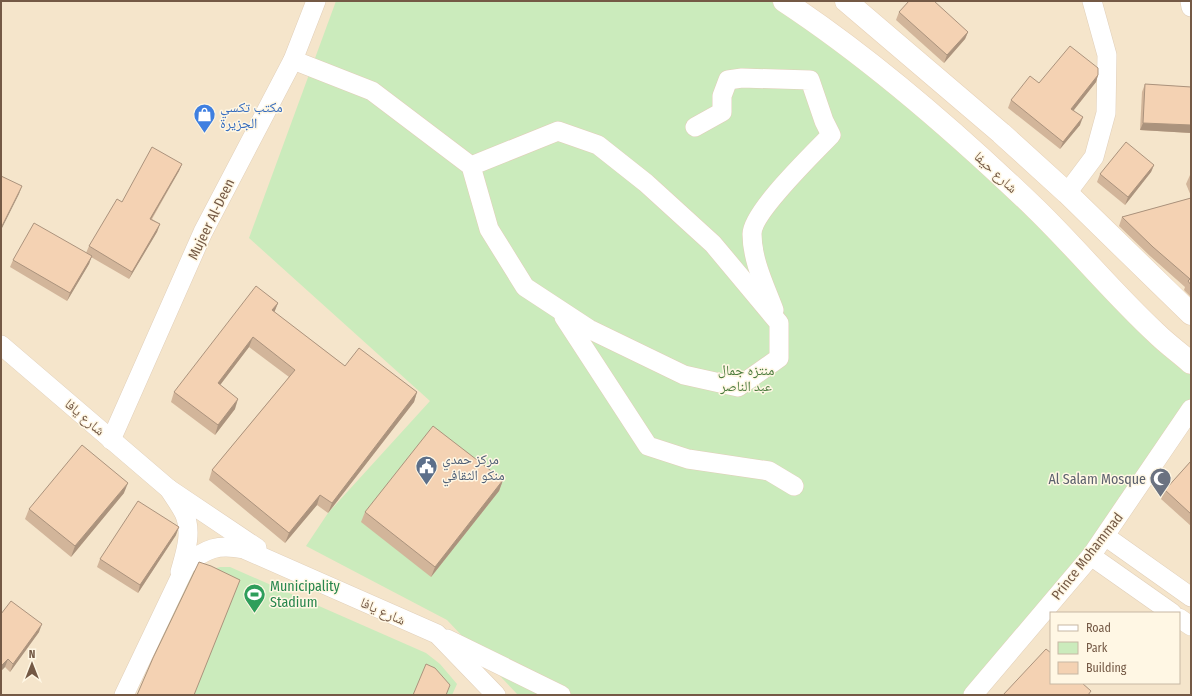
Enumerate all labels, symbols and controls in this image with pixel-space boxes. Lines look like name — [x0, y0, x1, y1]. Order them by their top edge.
place label: مكتب تكسي الجزيرة — [220, 99, 283, 132]
shop icon: مكتب تكسي الجزيرة — [192, 102, 218, 135]
street label: شارع حيفا — [970, 148, 1021, 197]
street label: Mujeer Al-Deen — [184, 176, 238, 263]
park label: منتزه جمال عبد الناصر — [718, 362, 774, 395]
street label: شارع يافا — [60, 395, 108, 440]
place label: مركز حمدي منكو الثقافي — [442, 451, 505, 487]
public building icon: مركز حمدي منكو الثقافي — [414, 454, 440, 487]
mosque icon: Al Salam Mosque — [1148, 466, 1174, 499]
place label: Al Salam Mosque — [1048, 471, 1146, 488]
street label: Prince Mohammad — [1048, 509, 1127, 603]
place label: Municipality Stadium — [270, 578, 341, 611]
sports icon: Municipality Stadium — [242, 581, 268, 614]
street label: شارع يافا — [357, 594, 408, 630]
legend — [1050, 612, 1180, 684]
text: Road — [1086, 621, 1111, 635]
text: Park — [1086, 641, 1108, 655]
north arrow — [12, 644, 52, 684]
text: N — [29, 648, 35, 661]
text: Building — [1086, 661, 1127, 675]

